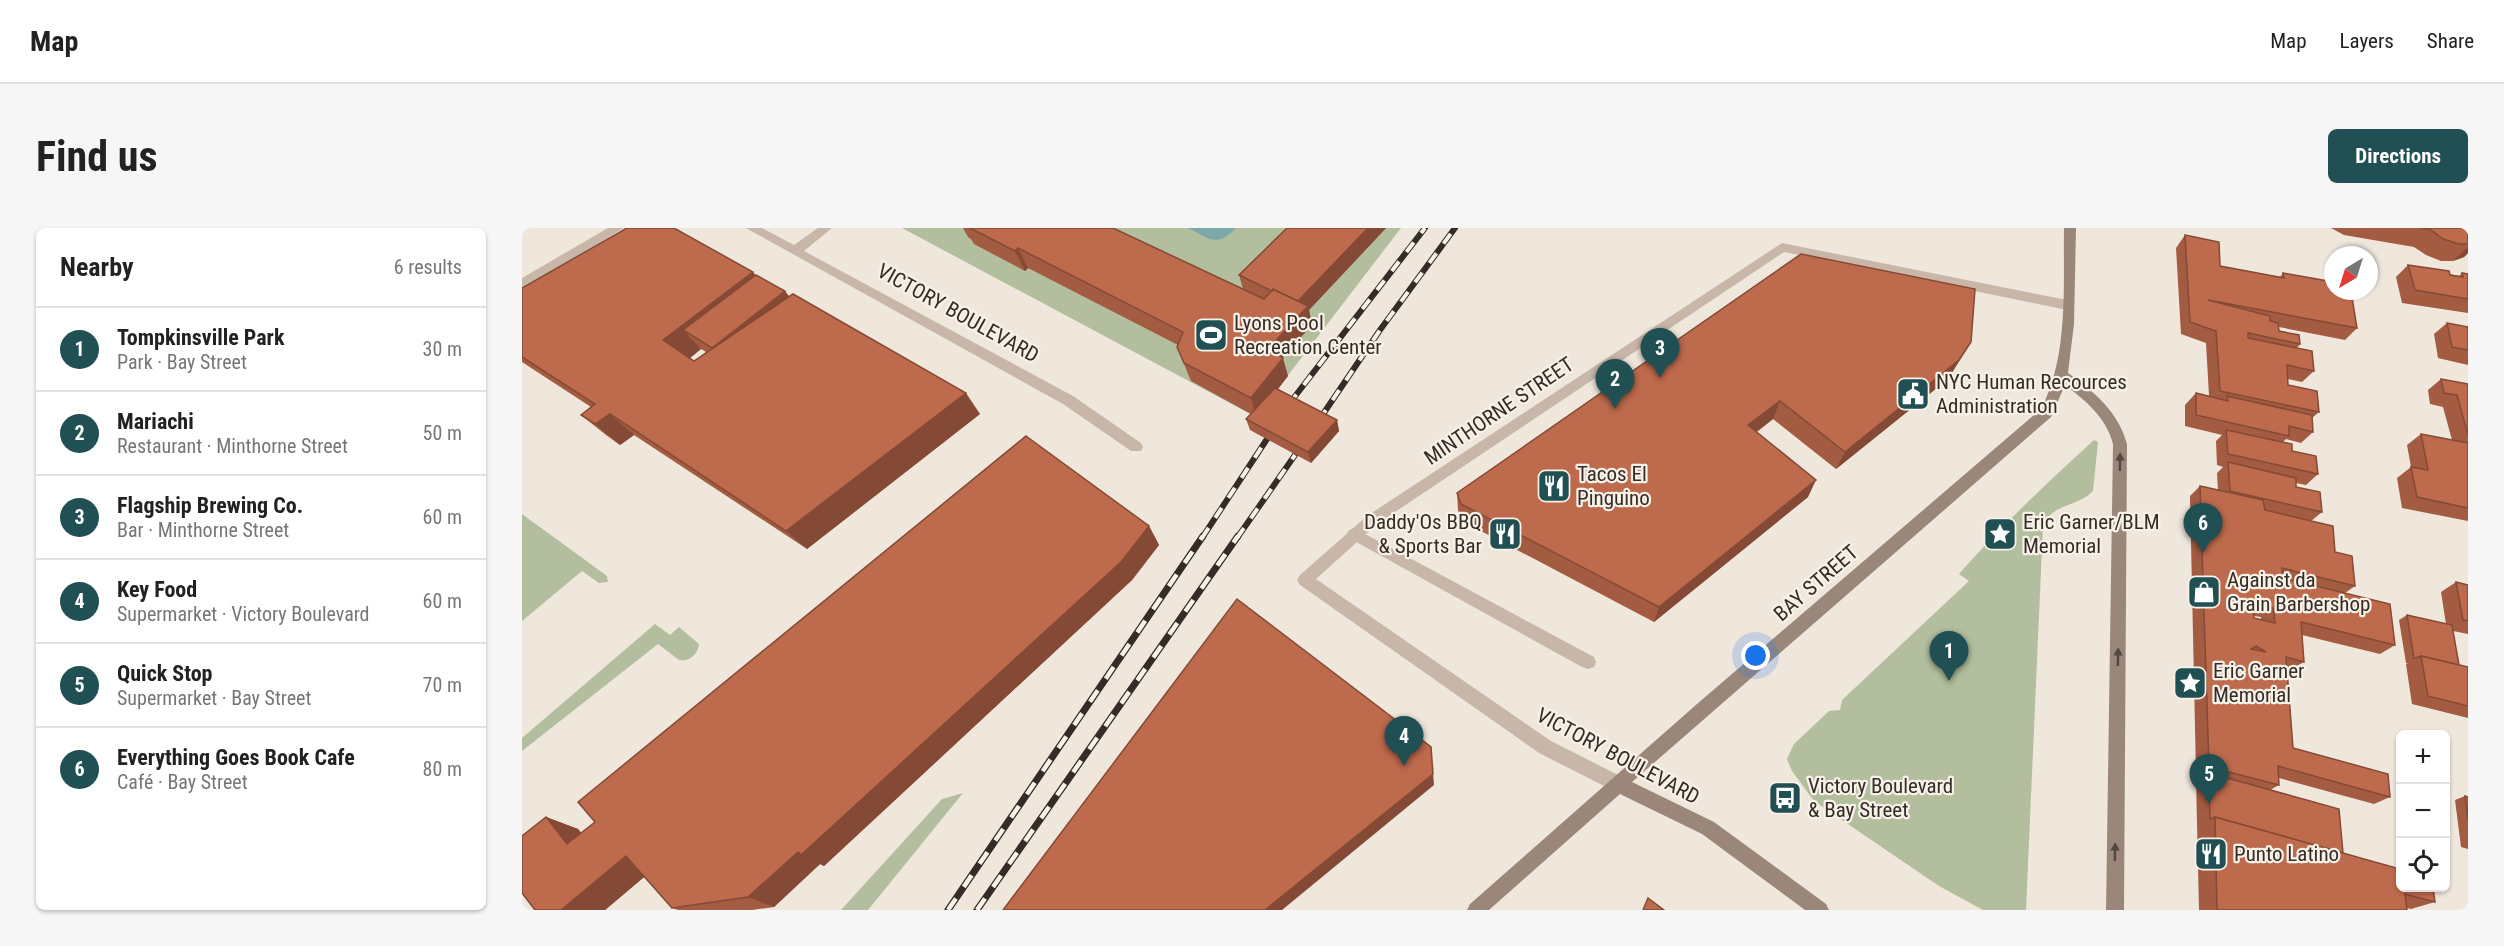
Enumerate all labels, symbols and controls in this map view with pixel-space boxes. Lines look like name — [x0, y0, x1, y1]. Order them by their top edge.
text: Map — [30, 25, 78, 58]
text: Map — [2270, 29, 2307, 53]
text: Layers — [2340, 29, 2394, 53]
text: Share — [2427, 29, 2474, 53]
button: Directions — [2328, 129, 2468, 183]
text: Find us — [36, 132, 157, 181]
north arrow — [2324, 246, 2378, 300]
text: Nearby — [60, 252, 134, 282]
text: 6 results — [394, 255, 462, 279]
street label: VICTORY BOULEVARD — [873, 259, 1043, 367]
place label: Lyons Pool Recreation Center — [1234, 311, 1382, 359]
sports icon: Lyons Pool Recreation Center — [1193, 317, 1229, 353]
text: Tompkinsville Park — [117, 325, 284, 350]
pin: 3 — [1640, 328, 1680, 378]
text: 1 — [74, 337, 85, 361]
text: 30 m — [423, 337, 462, 361]
text: Park · Bay Street — [117, 350, 247, 374]
street label: MINTHORNE STREET — [1420, 352, 1578, 470]
pin: 2 — [1596, 360, 1634, 409]
place label: NYC Human Recources Administration — [1936, 370, 2127, 418]
public building icon: NYC Human Recources Administration — [1895, 376, 1931, 412]
text: Mariachi — [117, 409, 194, 434]
text: 2 — [74, 421, 85, 445]
text: 50 m — [423, 421, 462, 445]
text: Restaurant · Minthorne Street — [117, 434, 348, 458]
one-way arrow — [2115, 452, 2125, 471]
place label: Tacos El Pinguino — [1577, 462, 1650, 510]
restaurant icon: Tacos El Pinguino — [1536, 468, 1572, 504]
text: Flagship Brewing Co. — [117, 493, 303, 518]
pin: 6 — [2184, 504, 2222, 553]
text: 3 — [74, 505, 85, 529]
text: 60 m — [423, 505, 462, 529]
place label: Daddy'Os BBQ & Sports Bar — [1364, 510, 1482, 558]
place label: Eric Garner/BLM Memorial — [2023, 510, 2160, 558]
restaurant icon: Daddy'Os BBQ & Sports Bar — [1487, 516, 1523, 552]
place icon: Eric Garner/BLM Memorial — [1982, 516, 2018, 552]
text: Bar · Minthorne Street — [117, 518, 289, 542]
street label: BAY STREET — [1769, 540, 1863, 626]
place label: Against da Grain Barbershop — [2227, 568, 2370, 616]
shop icon: Against da Grain Barbershop — [2186, 574, 2222, 610]
text: Key Food — [117, 577, 197, 602]
text: 4 — [74, 589, 85, 613]
text: 60 m — [423, 589, 462, 613]
text: Supermarket · Victory Boulevard — [117, 602, 370, 626]
pin: 1 — [1930, 632, 1968, 681]
your location — [1741, 641, 1770, 670]
one-way arrow — [2113, 647, 2123, 666]
place label: Eric Garner Memorial — [2213, 659, 2304, 707]
text: Quick Stop — [117, 661, 212, 686]
place icon: Eric Garner Memorial — [2172, 665, 2208, 701]
text: 5 — [74, 673, 85, 697]
text: 70 m — [423, 673, 462, 697]
text: Supermarket · Bay Street — [117, 686, 311, 710]
street label: VICTORY BOULEVARD — [1532, 703, 1704, 809]
pin: 4 — [1384, 716, 1424, 766]
map controls — [2396, 730, 2450, 892]
button: + — [2396, 730, 2450, 784]
text: Everything Goes Book Cafe — [117, 745, 355, 770]
pin: 5 — [2190, 754, 2228, 804]
text: 6 — [74, 757, 85, 781]
text: 80 m — [423, 757, 462, 781]
text: Café · Bay Street — [117, 770, 248, 794]
place label: Victory Boulevard & Bay Street — [1808, 774, 1953, 822]
bus stop icon: Victory Boulevard & Bay Street — [1767, 780, 1803, 816]
button: − — [2396, 784, 2450, 838]
restaurant icon: Punto Latino — [2193, 836, 2229, 872]
button: locate — [2396, 838, 2450, 892]
one-way arrow — [2111, 842, 2120, 861]
place label: Punto Latino — [2234, 842, 2339, 866]

